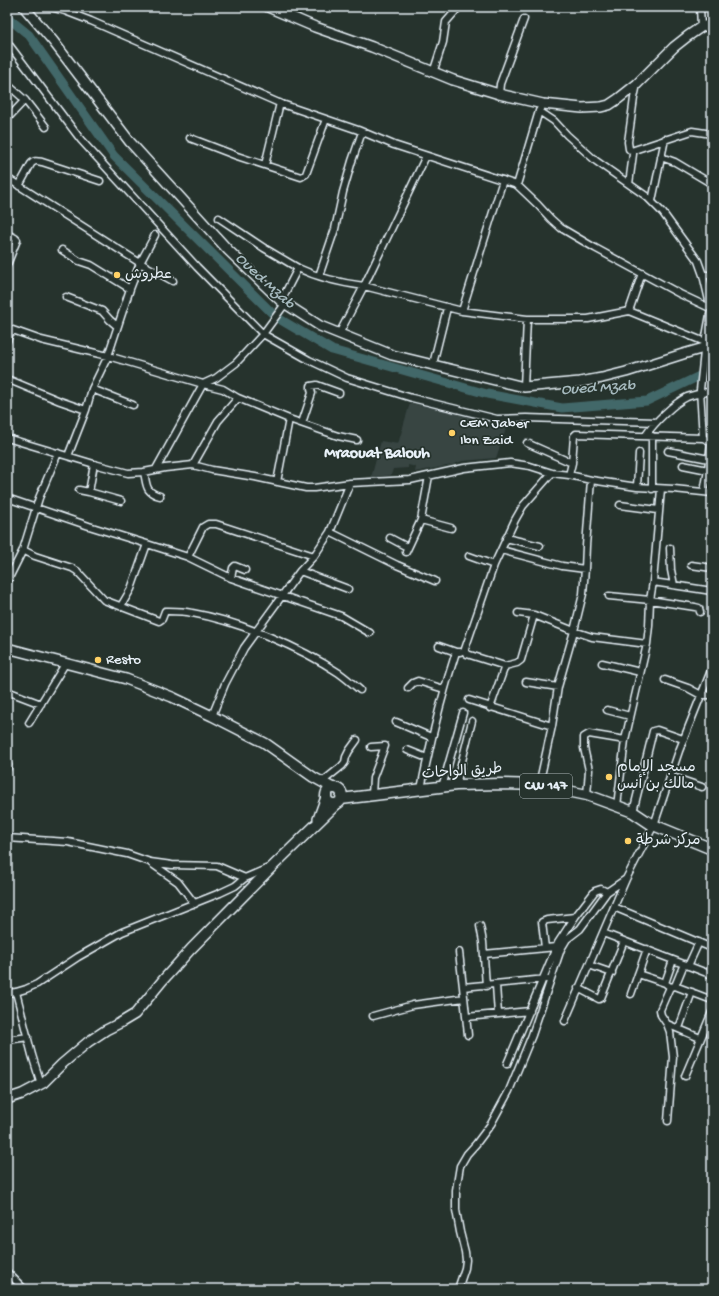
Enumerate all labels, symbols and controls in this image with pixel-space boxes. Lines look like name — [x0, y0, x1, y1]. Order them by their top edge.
water label: Oued Mzab — [230, 250, 299, 315]
place label: عطروش — [125, 266, 172, 284]
marker: عطروش — [112, 270, 122, 280]
water label: Oued Mzab — [561, 377, 637, 400]
place label: CEM Jaber Ibn Zaid — [460, 415, 530, 450]
marker: CEM Jaber Ibn Zaid — [447, 428, 457, 438]
district label: Mraouat Balouh — [324, 445, 430, 464]
place label: Resto — [106, 651, 141, 669]
marker: Resto — [93, 655, 103, 665]
place label: مسجد الإمام مالك بن أنس — [617, 759, 696, 794]
street label: طريق الواحات — [421, 760, 503, 784]
marker: مسجد الإمام مالك بن أنس — [604, 772, 614, 782]
road number: CW 147 — [520, 774, 572, 798]
place label: مركز شرطة — [636, 832, 701, 850]
marker: مركز شرطة — [623, 836, 633, 846]

